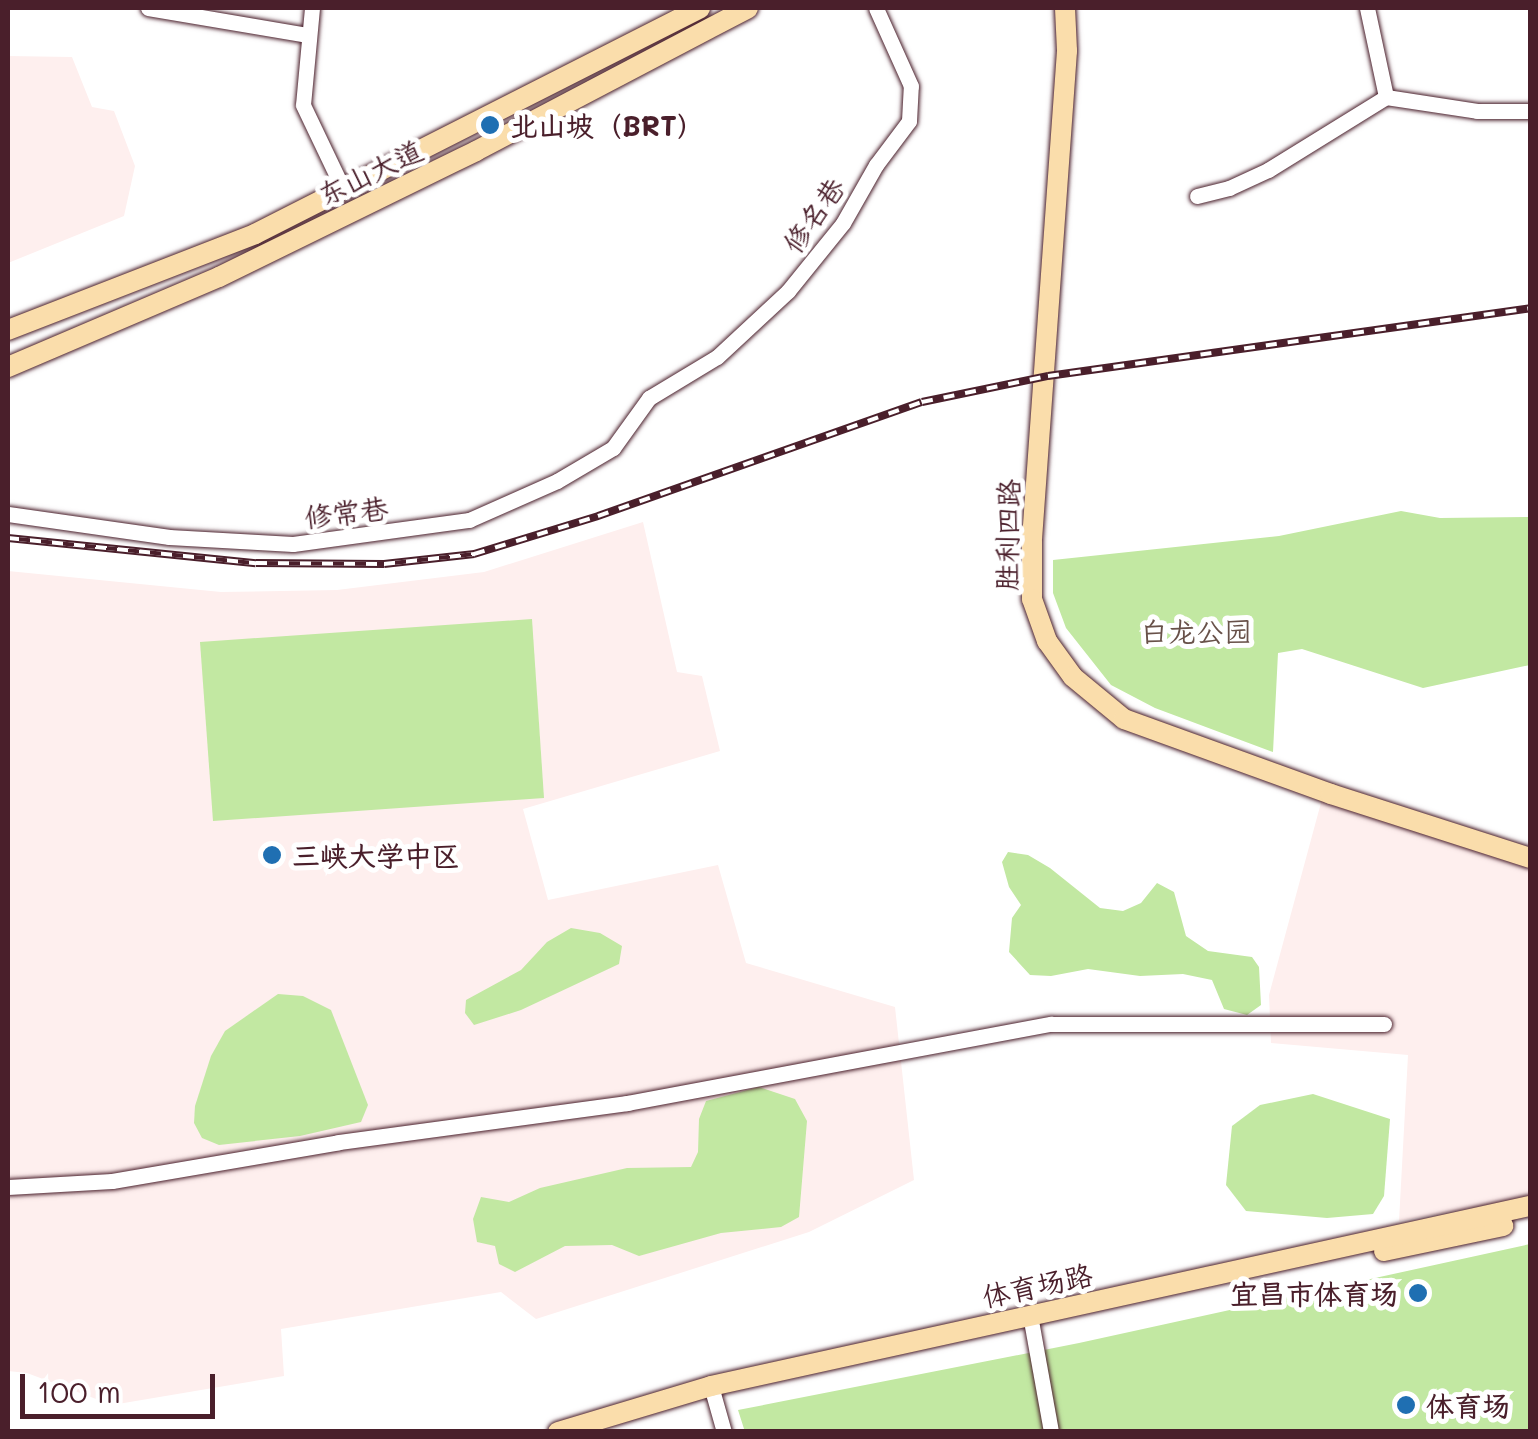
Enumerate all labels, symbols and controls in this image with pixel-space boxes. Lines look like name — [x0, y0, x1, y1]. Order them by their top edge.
place label: 北山坡（BRT） — [510, 108, 705, 142]
marker: 北山坡（BRT） — [479, 114, 501, 136]
street label: 东山大道 — [312, 132, 428, 212]
street label: 修名巷 — [775, 171, 851, 259]
street label: 胜利四路 — [989, 479, 1025, 591]
street label: 修常巷 — [302, 490, 390, 534]
park label: 白龙公园 — [1140, 614, 1252, 648]
place label: 三峡大学中区 — [292, 838, 460, 872]
marker: 三峡大学中区 — [261, 844, 283, 866]
street label: 体育场路 — [979, 1257, 1095, 1313]
place label: 宜昌市体育场 — [1230, 1276, 1398, 1310]
marker: 宜昌市体育场 — [1407, 1282, 1429, 1304]
scale bar — [25, 1354, 220, 1416]
text: 100 m — [37, 1371, 121, 1411]
place label: 体育场 — [1426, 1388, 1510, 1422]
marker: 体育场 — [1395, 1394, 1417, 1416]

